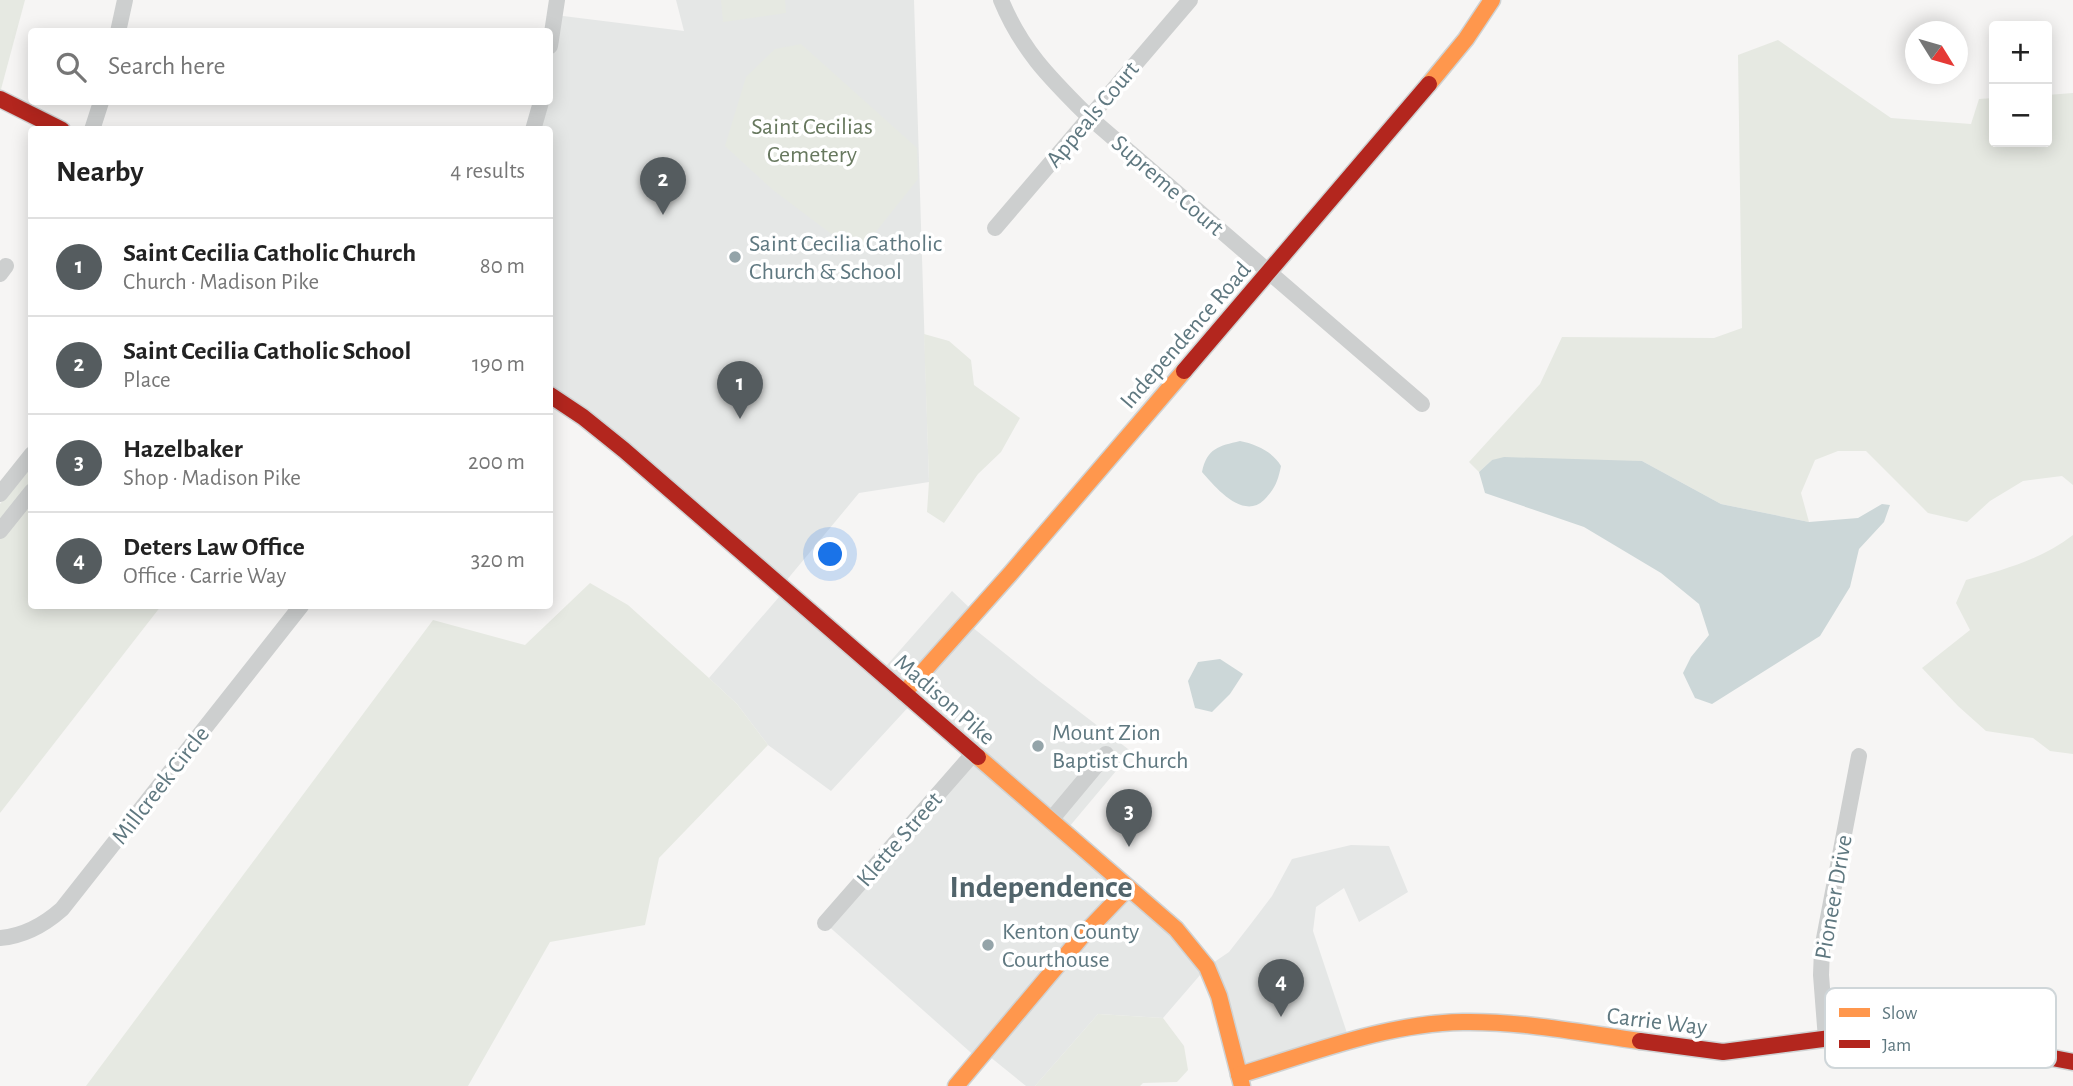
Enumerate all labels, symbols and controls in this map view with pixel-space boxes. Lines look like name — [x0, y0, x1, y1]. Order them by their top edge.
north arrow — [1905, 21, 1968, 84]
map controls — [1989, 21, 2052, 147]
button: + — [1989, 21, 2052, 84]
search box — [28, 28, 553, 105]
icon: search — [52, 48, 90, 86]
text: Search here — [108, 53, 226, 79]
street label: Appeals Court — [1042, 57, 1144, 172]
button: − — [1989, 84, 2052, 147]
park label: Saint Cecilias Cemetery — [751, 115, 873, 167]
street label: Supreme Court — [1107, 131, 1228, 241]
text: Nearby — [56, 157, 144, 187]
pin: 2 — [640, 157, 686, 215]
text: 4 results — [450, 160, 525, 183]
place label: Saint Cecilia Catholic Church & School — [749, 232, 942, 284]
text: Saint Cecilia Catholic Church — [123, 240, 416, 266]
marker: Saint Cecilia Catholic Church & School — [727, 249, 743, 265]
text: 1 — [75, 255, 83, 278]
text: 80 m — [480, 255, 525, 278]
street label: Independence Road — [1116, 258, 1256, 414]
text: Church · Madison Pike — [123, 271, 319, 294]
text: Saint Cecilia Catholic School — [123, 338, 411, 364]
text: 2 — [74, 353, 84, 376]
text: 190 m — [472, 353, 525, 376]
pin: 1 — [717, 361, 763, 419]
text: Place — [123, 369, 171, 392]
text: Hazelbaker — [123, 436, 243, 462]
text: 3 — [74, 451, 84, 474]
text: 200 m — [468, 451, 525, 474]
text: Shop · Madison Pike — [123, 467, 301, 490]
text: Deters Law Office — [123, 534, 305, 560]
your location — [813, 537, 847, 571]
text: 4 — [73, 549, 85, 572]
text: 320 m — [471, 549, 525, 572]
text: Office · Carrie Way — [123, 565, 286, 588]
street label: Madison Pike — [889, 650, 999, 750]
place label: Mount Zion Baptist Church — [1052, 721, 1189, 773]
street label: Millcreek Circle — [107, 722, 214, 849]
marker: Mount Zion Baptist Church — [1030, 738, 1046, 754]
street label: Klette Street — [852, 788, 947, 892]
pin: 3 — [1106, 789, 1152, 847]
street label: Pioneer Drive — [1811, 833, 1857, 961]
district label: Independence — [949, 871, 1133, 903]
place label: Kenton County Courthouse — [1002, 920, 1139, 972]
marker: Kenton County Courthouse — [980, 937, 996, 953]
pin: 4 — [1258, 959, 1304, 1017]
legend — [1825, 988, 2056, 1068]
street label: Carrie Way — [1605, 1004, 1708, 1040]
text: Slow — [1882, 1004, 1918, 1023]
text: Jam — [1882, 1036, 1911, 1055]

